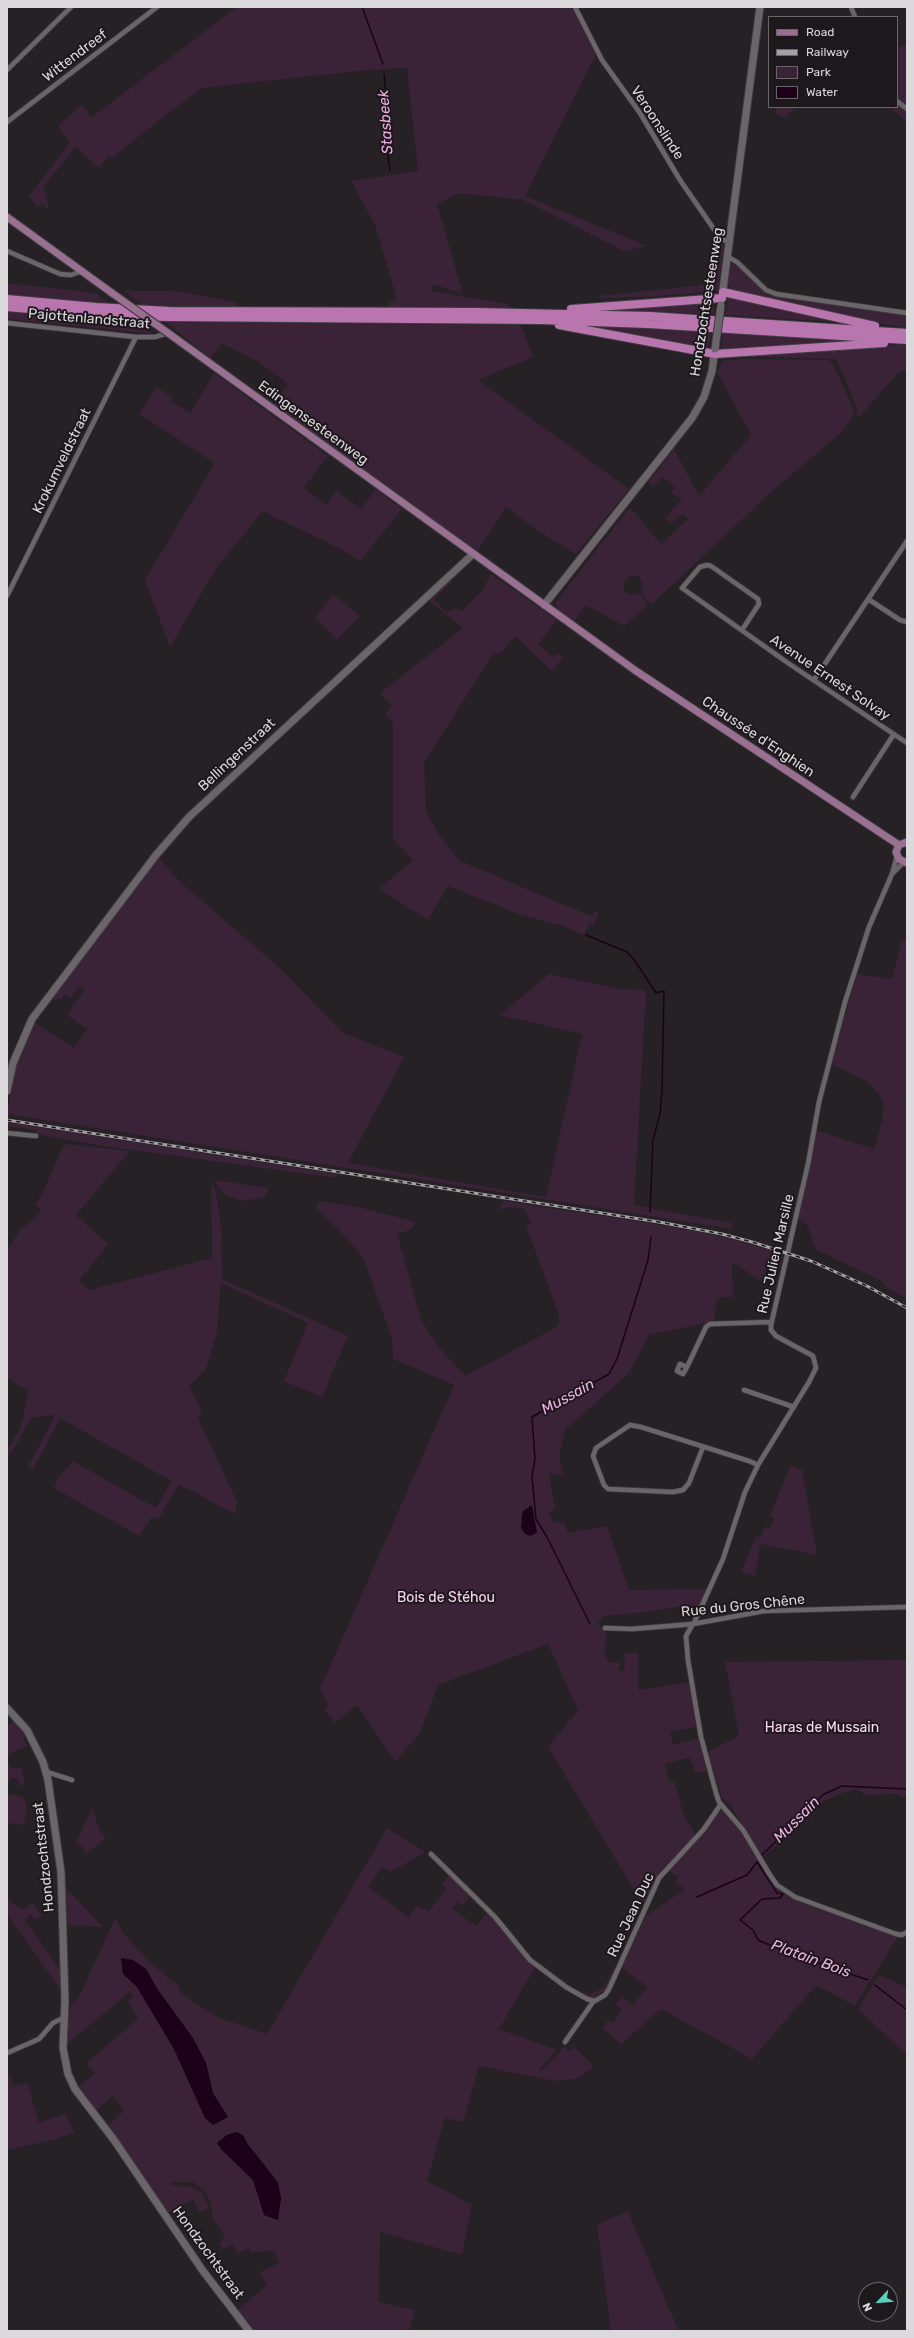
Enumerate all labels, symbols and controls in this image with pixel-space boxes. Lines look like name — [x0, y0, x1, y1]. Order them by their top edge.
legend — [768, 16, 898, 108]
text: Road — [806, 25, 834, 39]
street label: Wittendreef — [39, 26, 111, 86]
text: Railway — [806, 45, 849, 59]
text: Park — [806, 65, 831, 79]
street label: Veroonslinde — [627, 83, 687, 163]
text: Water — [806, 85, 838, 99]
water label: Stasbeek — [375, 89, 397, 155]
street label: Hondzochtsesteenweg — [687, 226, 727, 378]
street label: Pajottenlandstraat — [27, 305, 151, 333]
street label: Edingensesteenweg — [255, 377, 371, 469]
street label: Krokumveldstraat — [29, 406, 95, 516]
street label: Avenue Ernest Solvay — [767, 631, 893, 725]
street label: Chaussée d'Enghien — [698, 693, 818, 781]
street label: Bellingenstraat — [195, 715, 279, 795]
street label: Rue Julien Marsille — [754, 1193, 798, 1315]
water label: Mussain — [538, 1375, 598, 1419]
park label: Bois de Stéhou — [397, 1590, 495, 1606]
street label: Rue du Gros Chêne — [680, 1591, 806, 1621]
park label: Haras de Mussain — [765, 1720, 879, 1736]
water label: Mussain — [770, 1793, 824, 1847]
street label: Hondzochtstraat — [30, 1801, 58, 1913]
street label: Rue Jean Duc — [604, 1870, 658, 1960]
water label: Platain Bois — [769, 1936, 853, 1982]
street label: Hondzochtstraat — [169, 2203, 247, 2303]
north arrow — [858, 2282, 898, 2322]
text: N — [860, 2301, 875, 2313]

